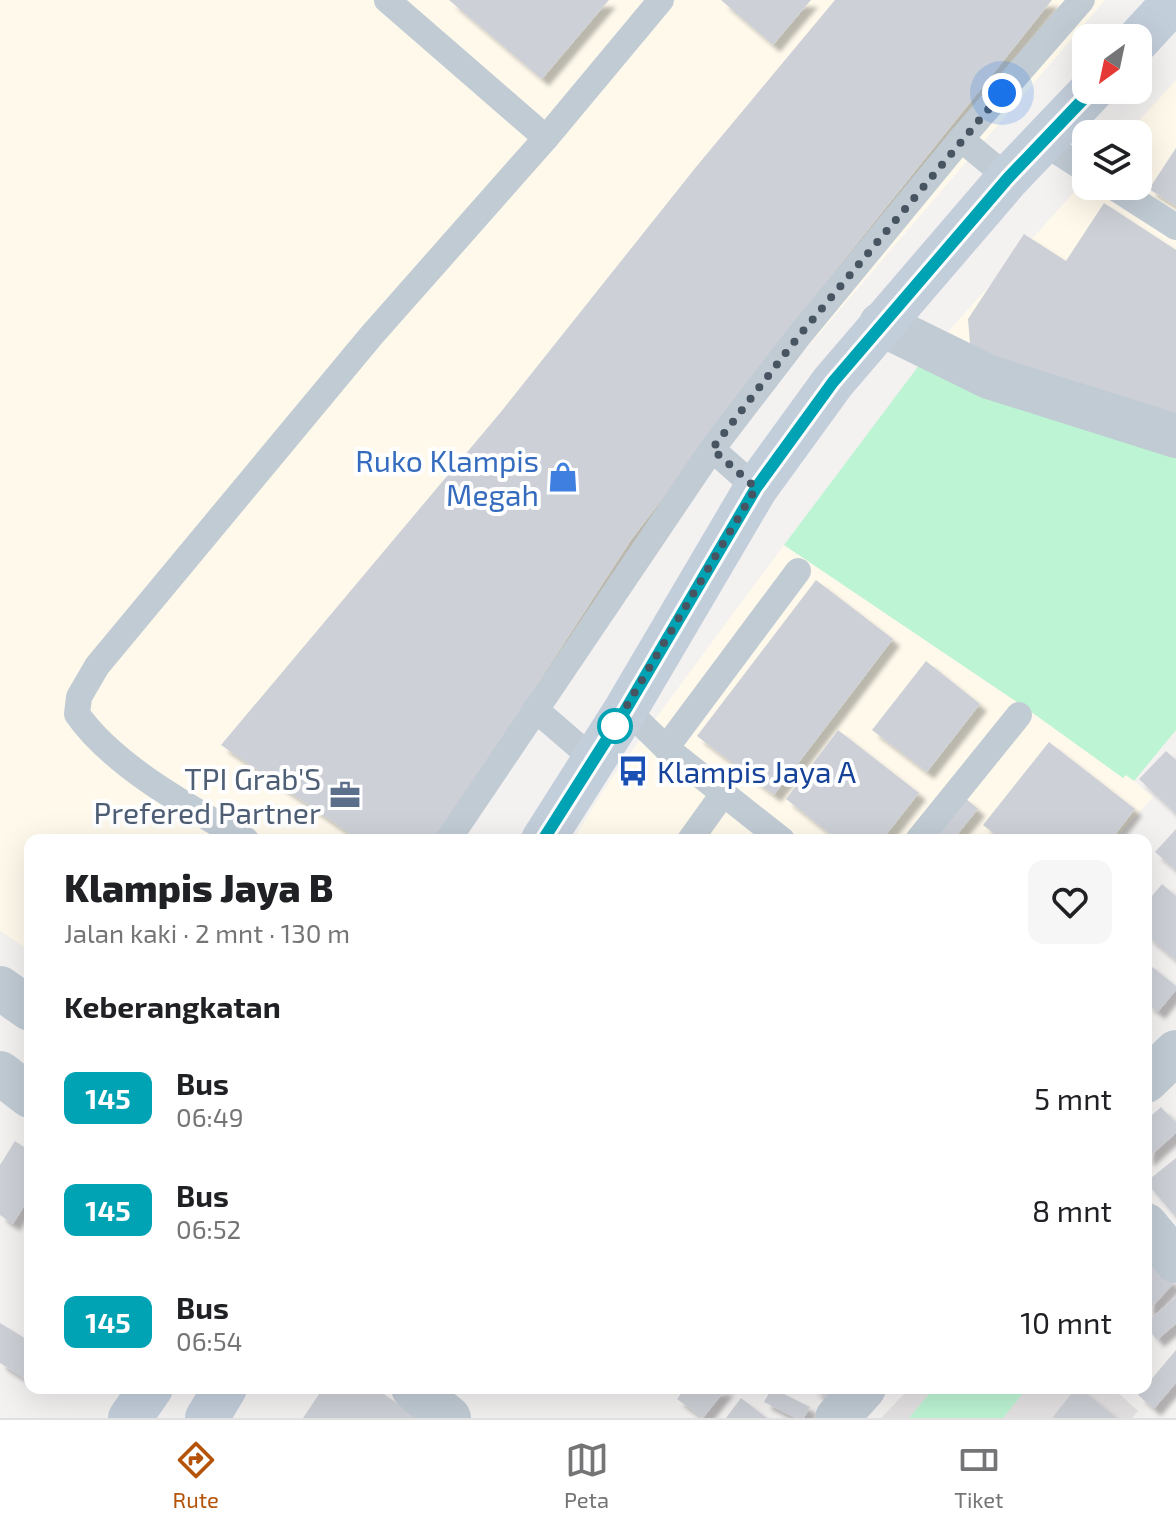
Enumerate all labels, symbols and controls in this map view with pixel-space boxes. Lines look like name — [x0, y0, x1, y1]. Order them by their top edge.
north arrow — [1072, 24, 1152, 104]
map controls — [1072, 24, 1152, 200]
your location — [982, 73, 1022, 113]
button: layers — [1072, 120, 1152, 200]
place label: Ruko Klampis Megah — [355, 442, 539, 512]
shop icon: Ruko Klampis Megah — [546, 460, 580, 494]
unlabelled marker — [598, 709, 632, 743]
place label: Klampis Jaya A — [657, 753, 856, 789]
bus stop icon: Klampis Jaya A — [616, 754, 650, 788]
place label: TPI Grab'S Prefered Partner — [94, 760, 321, 830]
office icon: TPI Grab'S Prefered Partner — [328, 778, 362, 812]
button: heart — [1028, 860, 1112, 944]
text: Klampis Jaya B — [64, 864, 333, 910]
text: Jalan kaki · 2 mnt · 130 m — [64, 917, 350, 948]
text: Keberangkatan — [64, 988, 281, 1024]
text: Bus — [176, 1065, 229, 1101]
text: 5 mnt — [1034, 1080, 1112, 1116]
text: 145 — [85, 1081, 131, 1115]
text: 06:49 — [176, 1101, 244, 1132]
text: Bus — [176, 1177, 229, 1213]
text: 8 mnt — [1032, 1192, 1112, 1228]
text: 145 — [85, 1193, 131, 1227]
text: 06:52 — [176, 1213, 241, 1244]
text: Bus — [176, 1289, 229, 1325]
text: 10 mnt — [1020, 1304, 1112, 1340]
text: 145 — [85, 1305, 131, 1339]
text: 06:54 — [176, 1325, 243, 1356]
tab: Rute — [173, 1438, 219, 1512]
tab: Peta — [564, 1438, 609, 1512]
tab: Tiket — [954, 1438, 1003, 1512]

